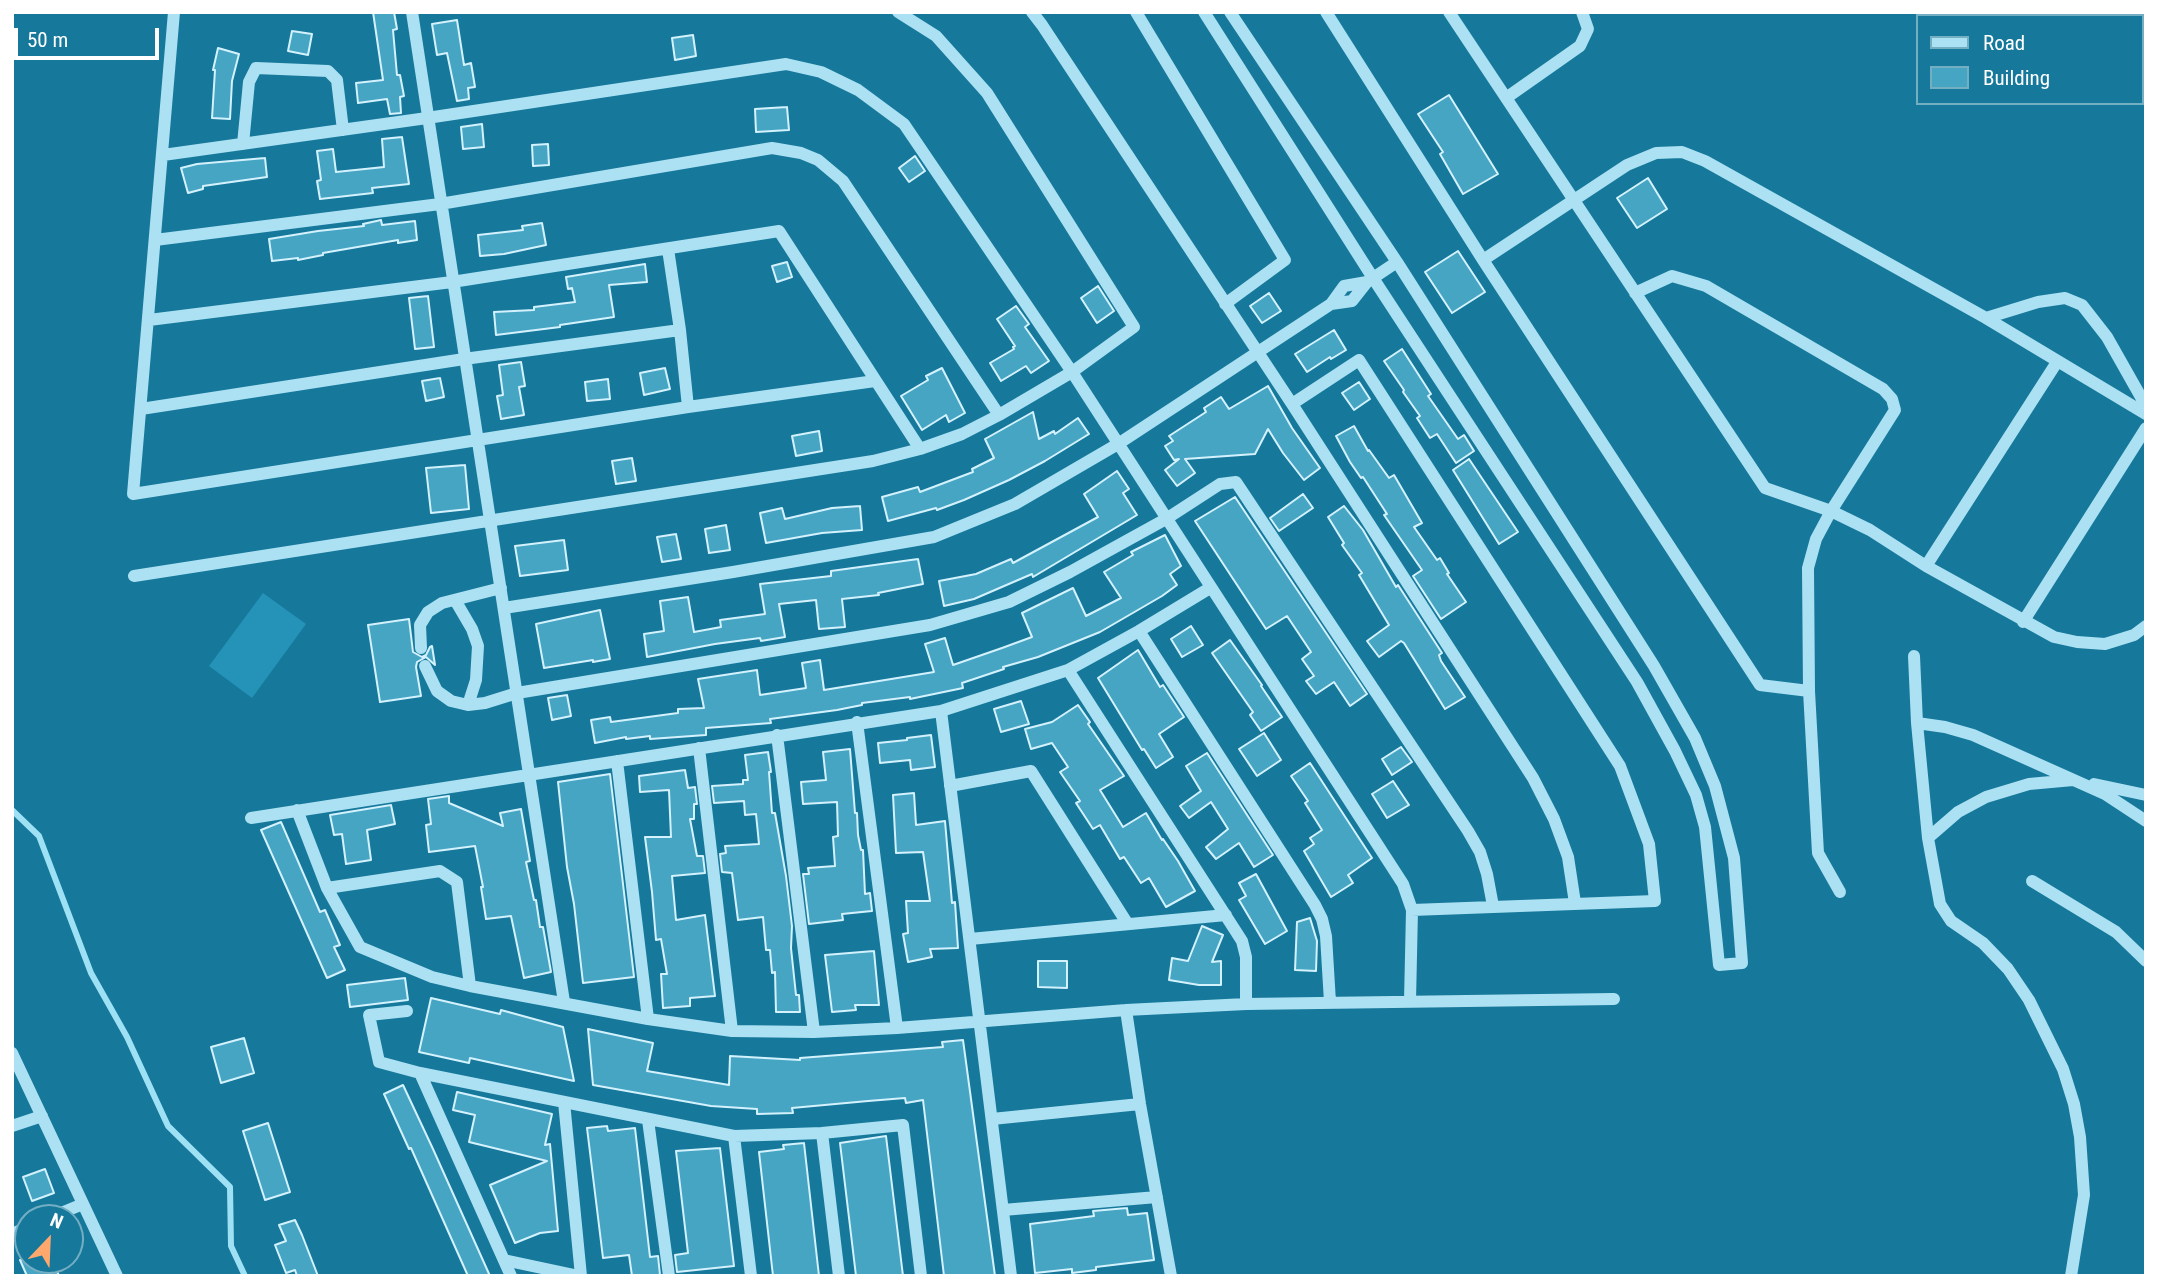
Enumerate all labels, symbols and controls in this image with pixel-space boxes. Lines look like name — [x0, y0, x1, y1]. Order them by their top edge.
scale bar — [18, 14, 163, 58]
legend — [1916, 14, 2144, 105]
text: 50 m — [27, 28, 68, 52]
text: Road — [1983, 31, 2025, 55]
text: Building — [1983, 66, 2050, 90]
north arrow — [14, 1204, 84, 1274]
text: N — [47, 1208, 66, 1234]

